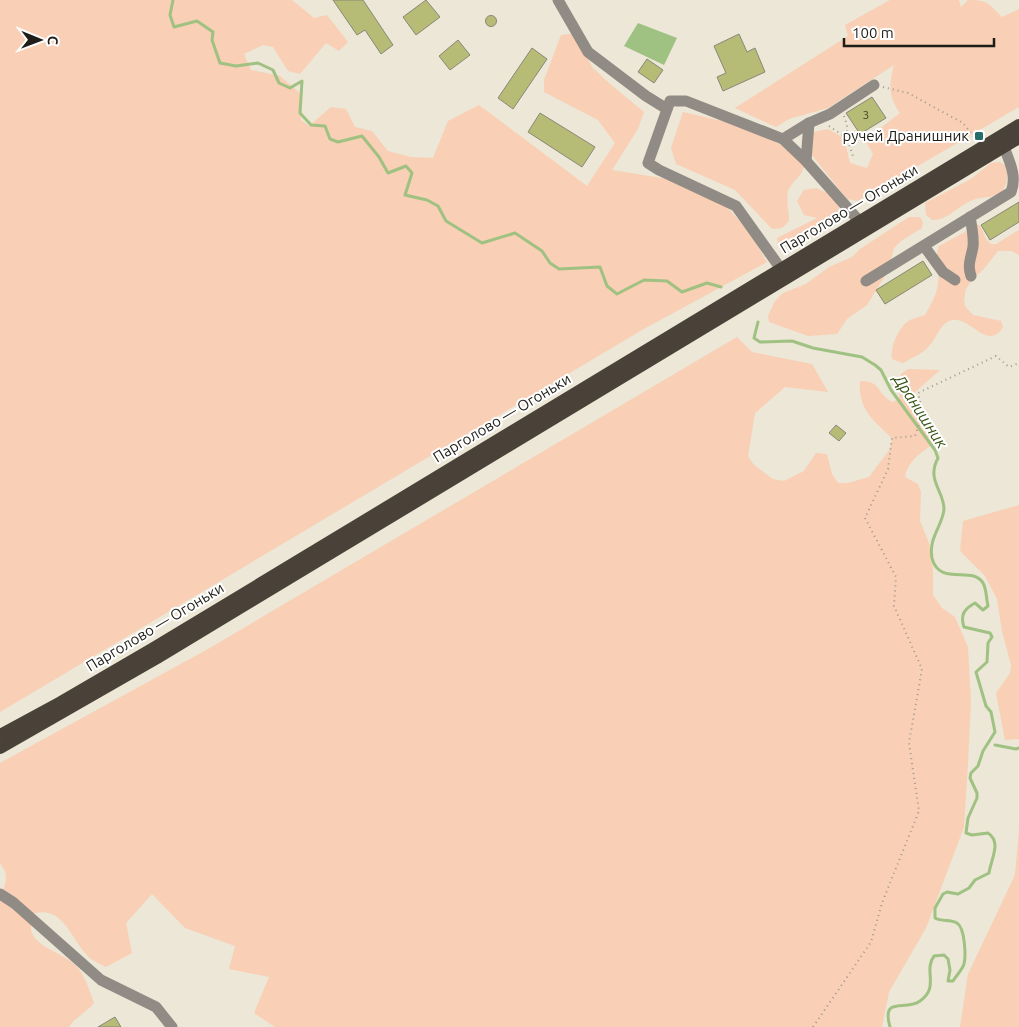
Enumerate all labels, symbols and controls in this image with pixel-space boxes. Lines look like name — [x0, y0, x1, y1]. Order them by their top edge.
north arrow — [15, 15, 65, 65]
scale bar — [844, 15, 994, 47]
text: 100 m — [852, 24, 894, 41]
text: С — [45, 36, 61, 45]
house number: 3 — [863, 108, 869, 121]
place label: ручей Дранишник — [842, 127, 969, 144]
marker: ручей Дранишник — [973, 130, 985, 142]
street label: Парголово — Огоньки — [777, 161, 921, 256]
water label: Дранишник — [889, 369, 952, 452]
street label: Парголово — Огоньки — [430, 370, 574, 465]
street label: Парголово — Огоньки — [83, 579, 227, 674]

